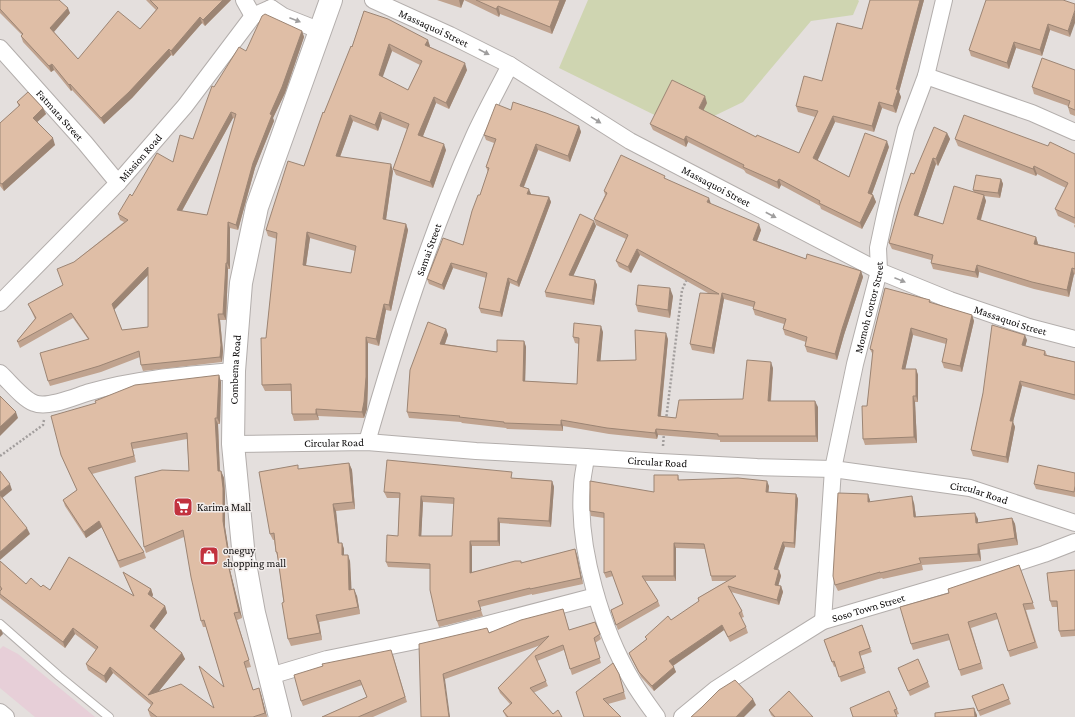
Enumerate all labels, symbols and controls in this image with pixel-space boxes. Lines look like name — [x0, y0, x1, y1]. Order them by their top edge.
street label: Massaquoi Street — [397, 7, 471, 50]
one-way arrow — [290, 18, 302, 24]
one-way arrow — [479, 49, 490, 56]
street label: Fatmata Street — [34, 87, 86, 143]
one-way arrow — [590, 116, 601, 123]
street label: Mission Road — [116, 131, 164, 184]
street label: Massaquoi Street — [680, 163, 753, 209]
one-way arrow — [765, 211, 777, 218]
street label: Samai Street — [413, 221, 444, 277]
street label: Momoh Gottor Street — [852, 261, 885, 354]
one-way arrow — [894, 277, 906, 283]
street label: Massaquoi Street — [973, 303, 1048, 337]
street label: Combema Road — [228, 334, 243, 405]
street label: Circular Road — [304, 436, 364, 449]
street label: Circular Road — [627, 454, 688, 469]
street label: Circular Road — [949, 479, 1010, 506]
supermarket icon: Karima Mall — [172, 496, 194, 518]
place label: Karima Mall — [197, 501, 251, 513]
place label: oneguy shopping mall — [223, 544, 286, 570]
shop icon: oneguy shopping mall — [198, 545, 220, 567]
street label: Soso Town Street — [830, 591, 906, 624]

